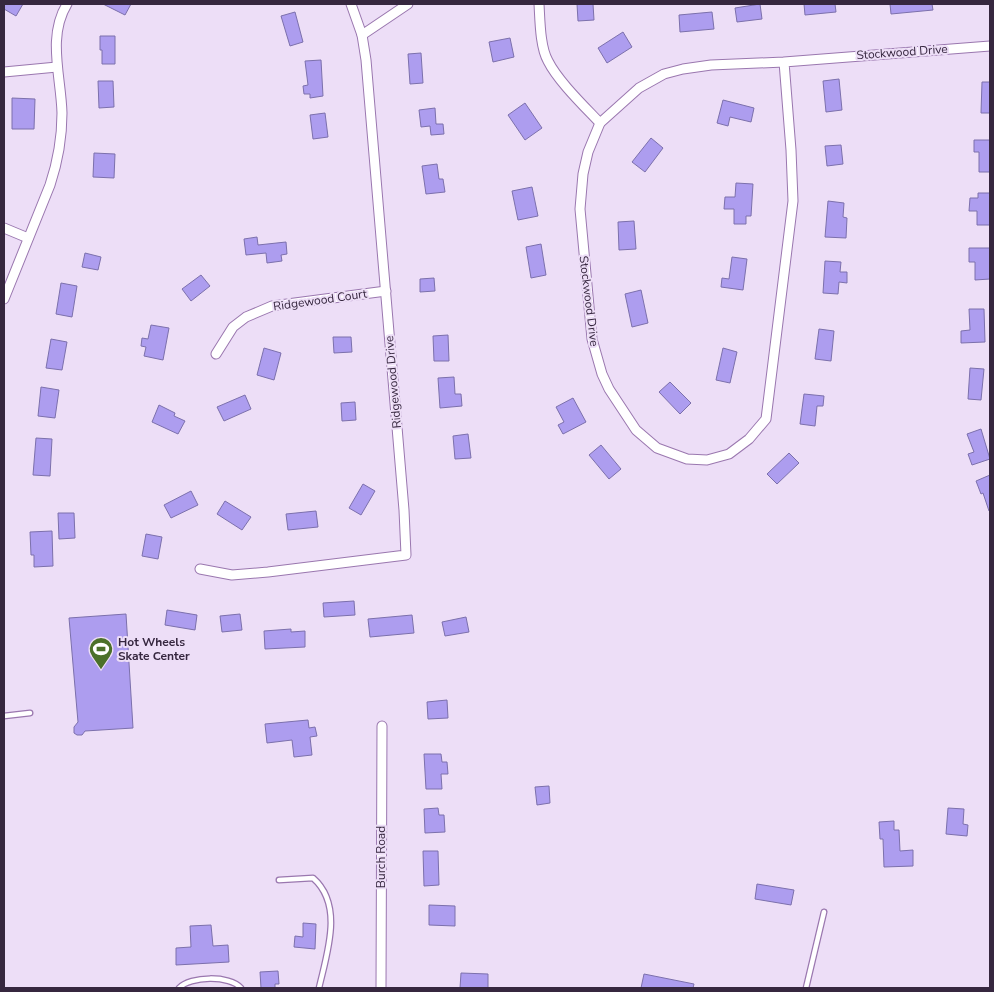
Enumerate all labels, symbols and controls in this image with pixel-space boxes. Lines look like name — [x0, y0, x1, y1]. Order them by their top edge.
street label: Stockwood Drive — [856, 41, 948, 63]
street label: Stockwood Drive — [575, 255, 603, 347]
street label: Ridgewood Court — [272, 285, 369, 314]
street label: Ridgewood Drive — [381, 335, 405, 429]
place label: Hot Wheels Skate Center — [118, 634, 190, 664]
sports icon: Hot Wheels Skate Center — [88, 636, 114, 670]
street label: Burch Road — [373, 826, 389, 888]

